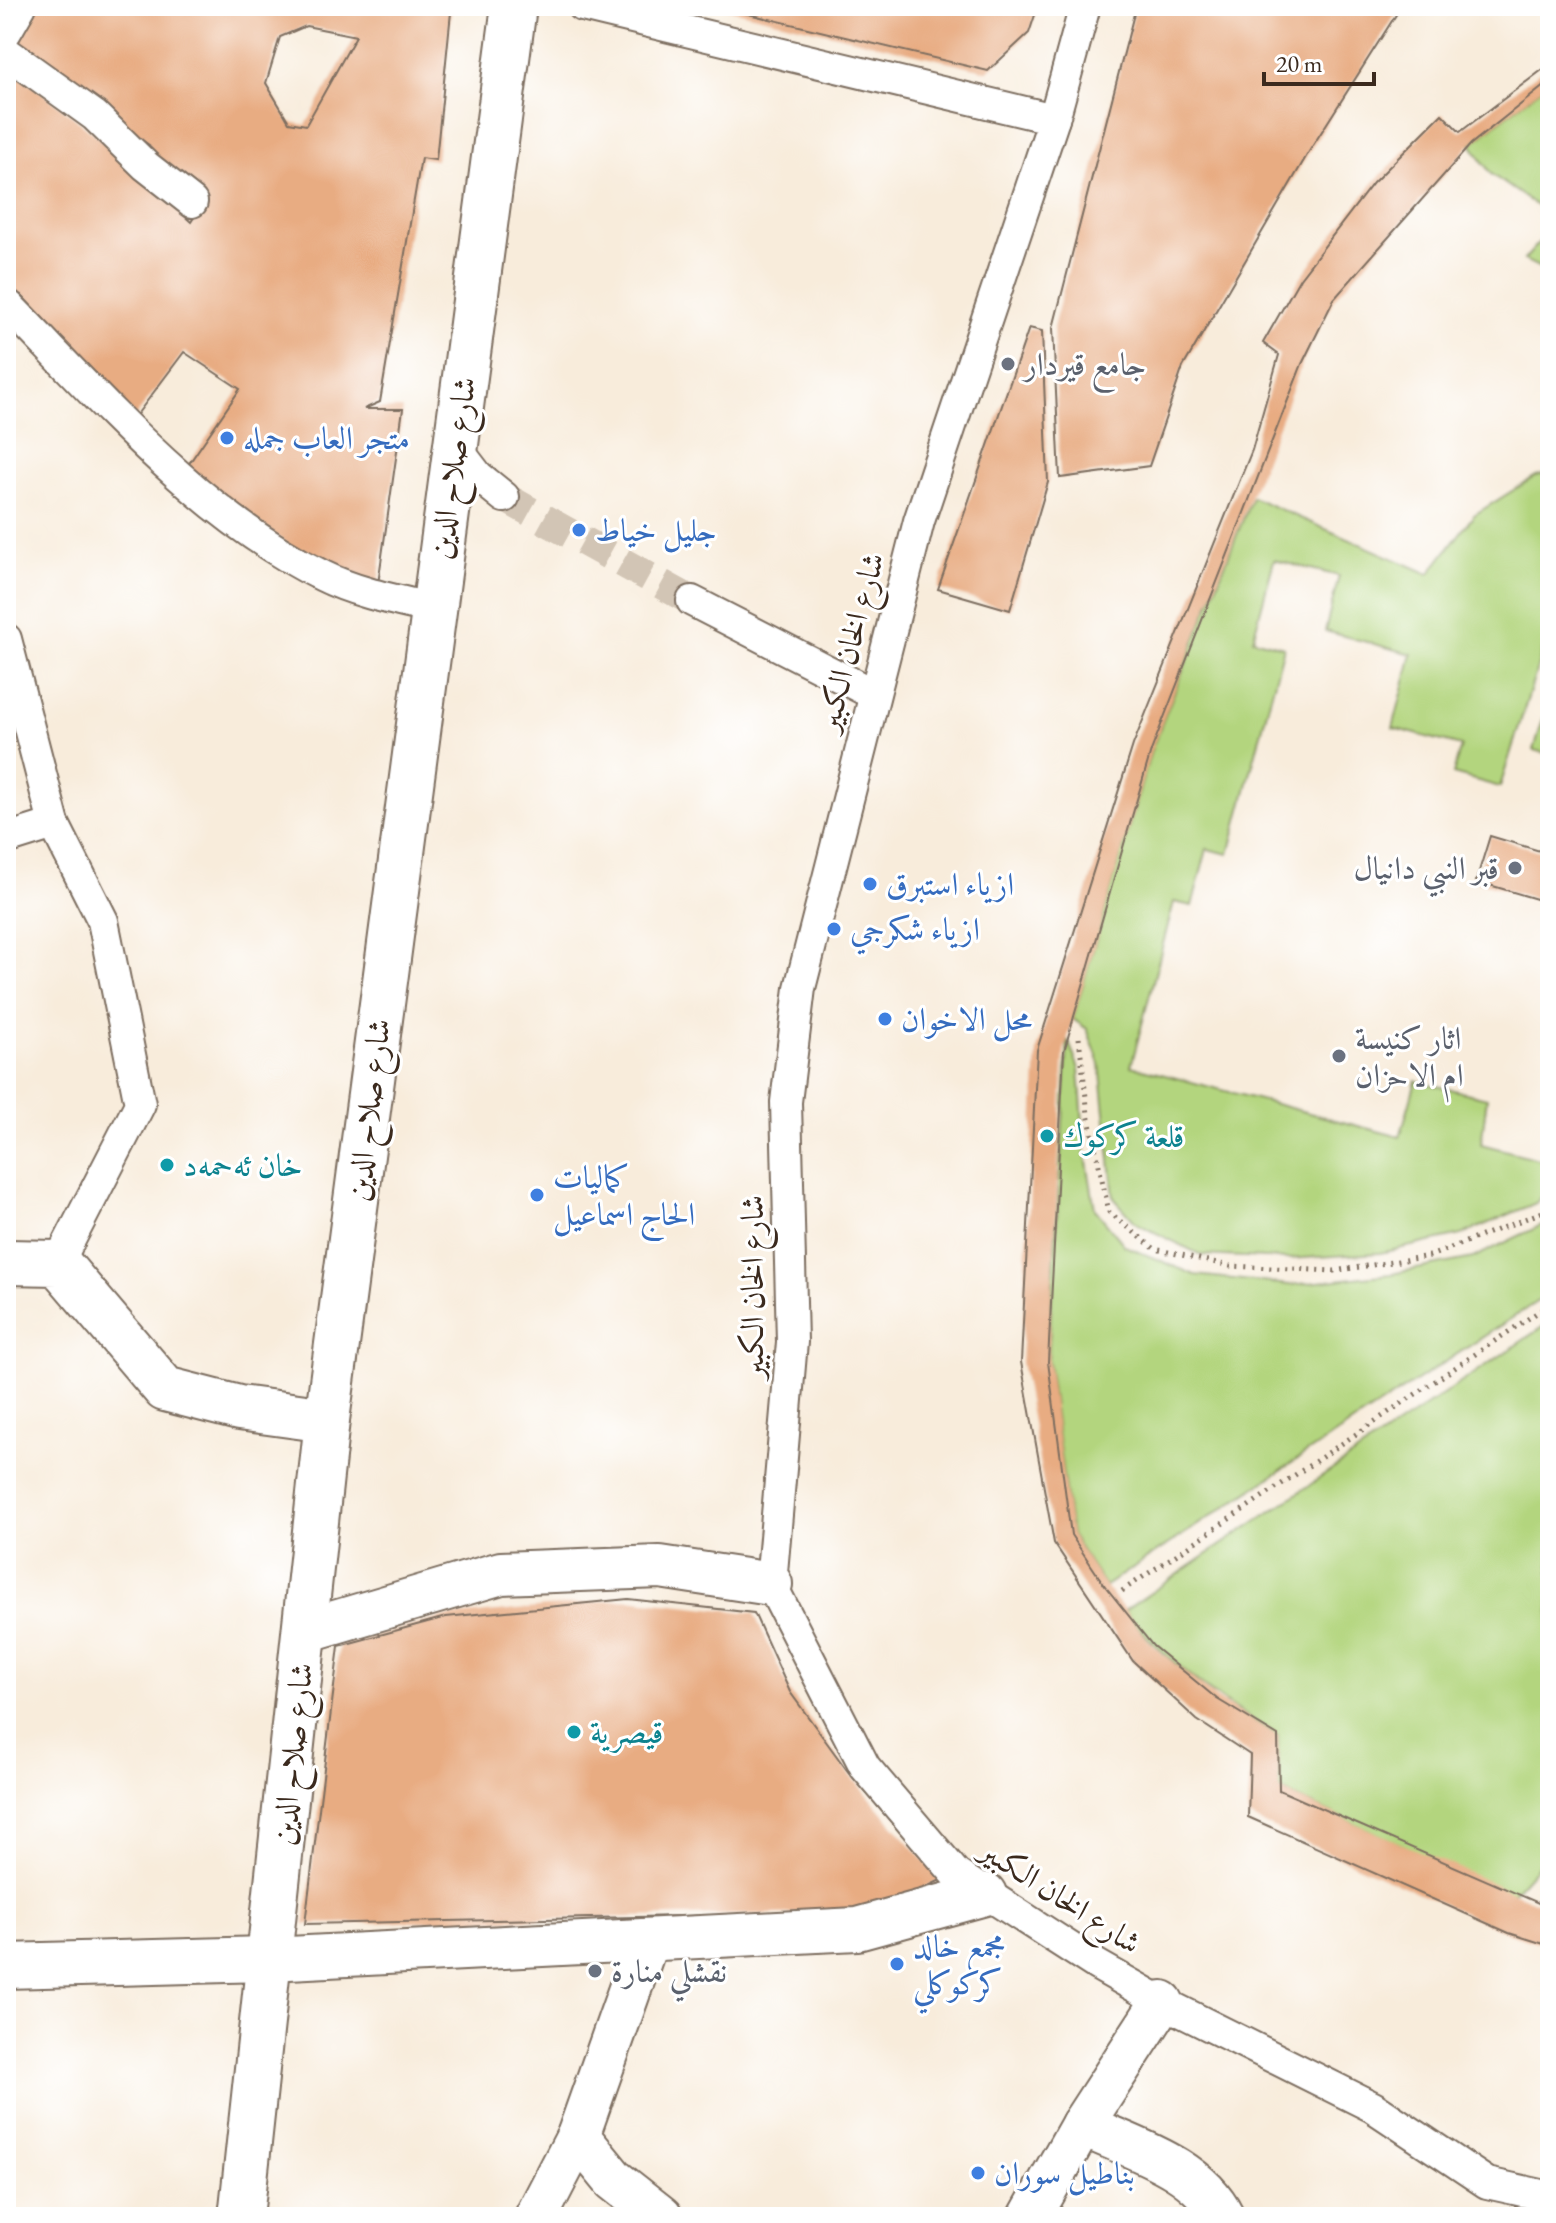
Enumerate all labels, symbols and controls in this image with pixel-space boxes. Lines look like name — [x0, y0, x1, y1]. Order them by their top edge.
scale bar — [1264, 36, 1374, 86]
text: 20 m — [1276, 48, 1323, 79]
place label: جامع قيردار — [1021, 343, 1146, 393]
marker: جامع قيردار — [999, 355, 1017, 373]
street label: شارع صلاح الدين — [418, 374, 493, 563]
place label: متجر العاب جمله — [243, 417, 410, 459]
marker: متجر العاب جمله — [218, 429, 236, 447]
place label: جليل خياط — [595, 509, 717, 553]
marker: جليل خياط — [570, 521, 588, 539]
street label: شارع الخان الكبير — [805, 548, 900, 741]
place label: قبر النبي دانيال — [1353, 847, 1499, 898]
marker: قبر النبي دانيال — [1506, 859, 1524, 877]
place label: ازياء استبرق — [886, 863, 1014, 905]
marker: ازياء استبرق — [861, 875, 879, 893]
place label: ازياء شكرجي — [850, 908, 980, 955]
marker: ازياء شكرجي — [825, 920, 843, 938]
place label: محل الاخوان — [901, 998, 1032, 1042]
marker: محل الاخوان — [876, 1010, 894, 1028]
street label: شارع صلاح الدين — [336, 1016, 407, 1205]
place label: اثار كنيسة ام الاحزان — [1355, 1017, 1464, 1103]
marker: اثار كنيسة ام الاحزان — [1330, 1047, 1348, 1065]
place label: قلعة كركوك — [1063, 1115, 1184, 1157]
marker: قلعة كركوك — [1038, 1127, 1056, 1145]
place label: خان ئەحمەد — [183, 1144, 303, 1186]
marker: خان ئەحمەد — [158, 1156, 176, 1174]
place label: كماليات الحاج اسماعيل — [553, 1156, 695, 1242]
marker: كماليات الحاج اسماعيل — [528, 1186, 546, 1204]
street label: شارع الخان الكبير — [731, 1195, 779, 1382]
street label: شارع صلاح الدين — [262, 1660, 329, 1848]
place label: قيصرية — [590, 1711, 663, 1753]
marker: قيصرية — [565, 1723, 583, 1741]
street label: شارع الخان الكبير — [967, 1827, 1150, 1969]
place label: مجمع خالد كركوكلي — [913, 1925, 1005, 2014]
place label: نقشلي منارة — [611, 1950, 727, 2002]
marker: مجمع خالد كركوكلي — [888, 1955, 906, 1973]
marker: نقشلي منارة — [586, 1962, 604, 1980]
place label: بناطيل سوران — [994, 2152, 1135, 2196]
marker: بناطيل سوران — [969, 2164, 987, 2182]

